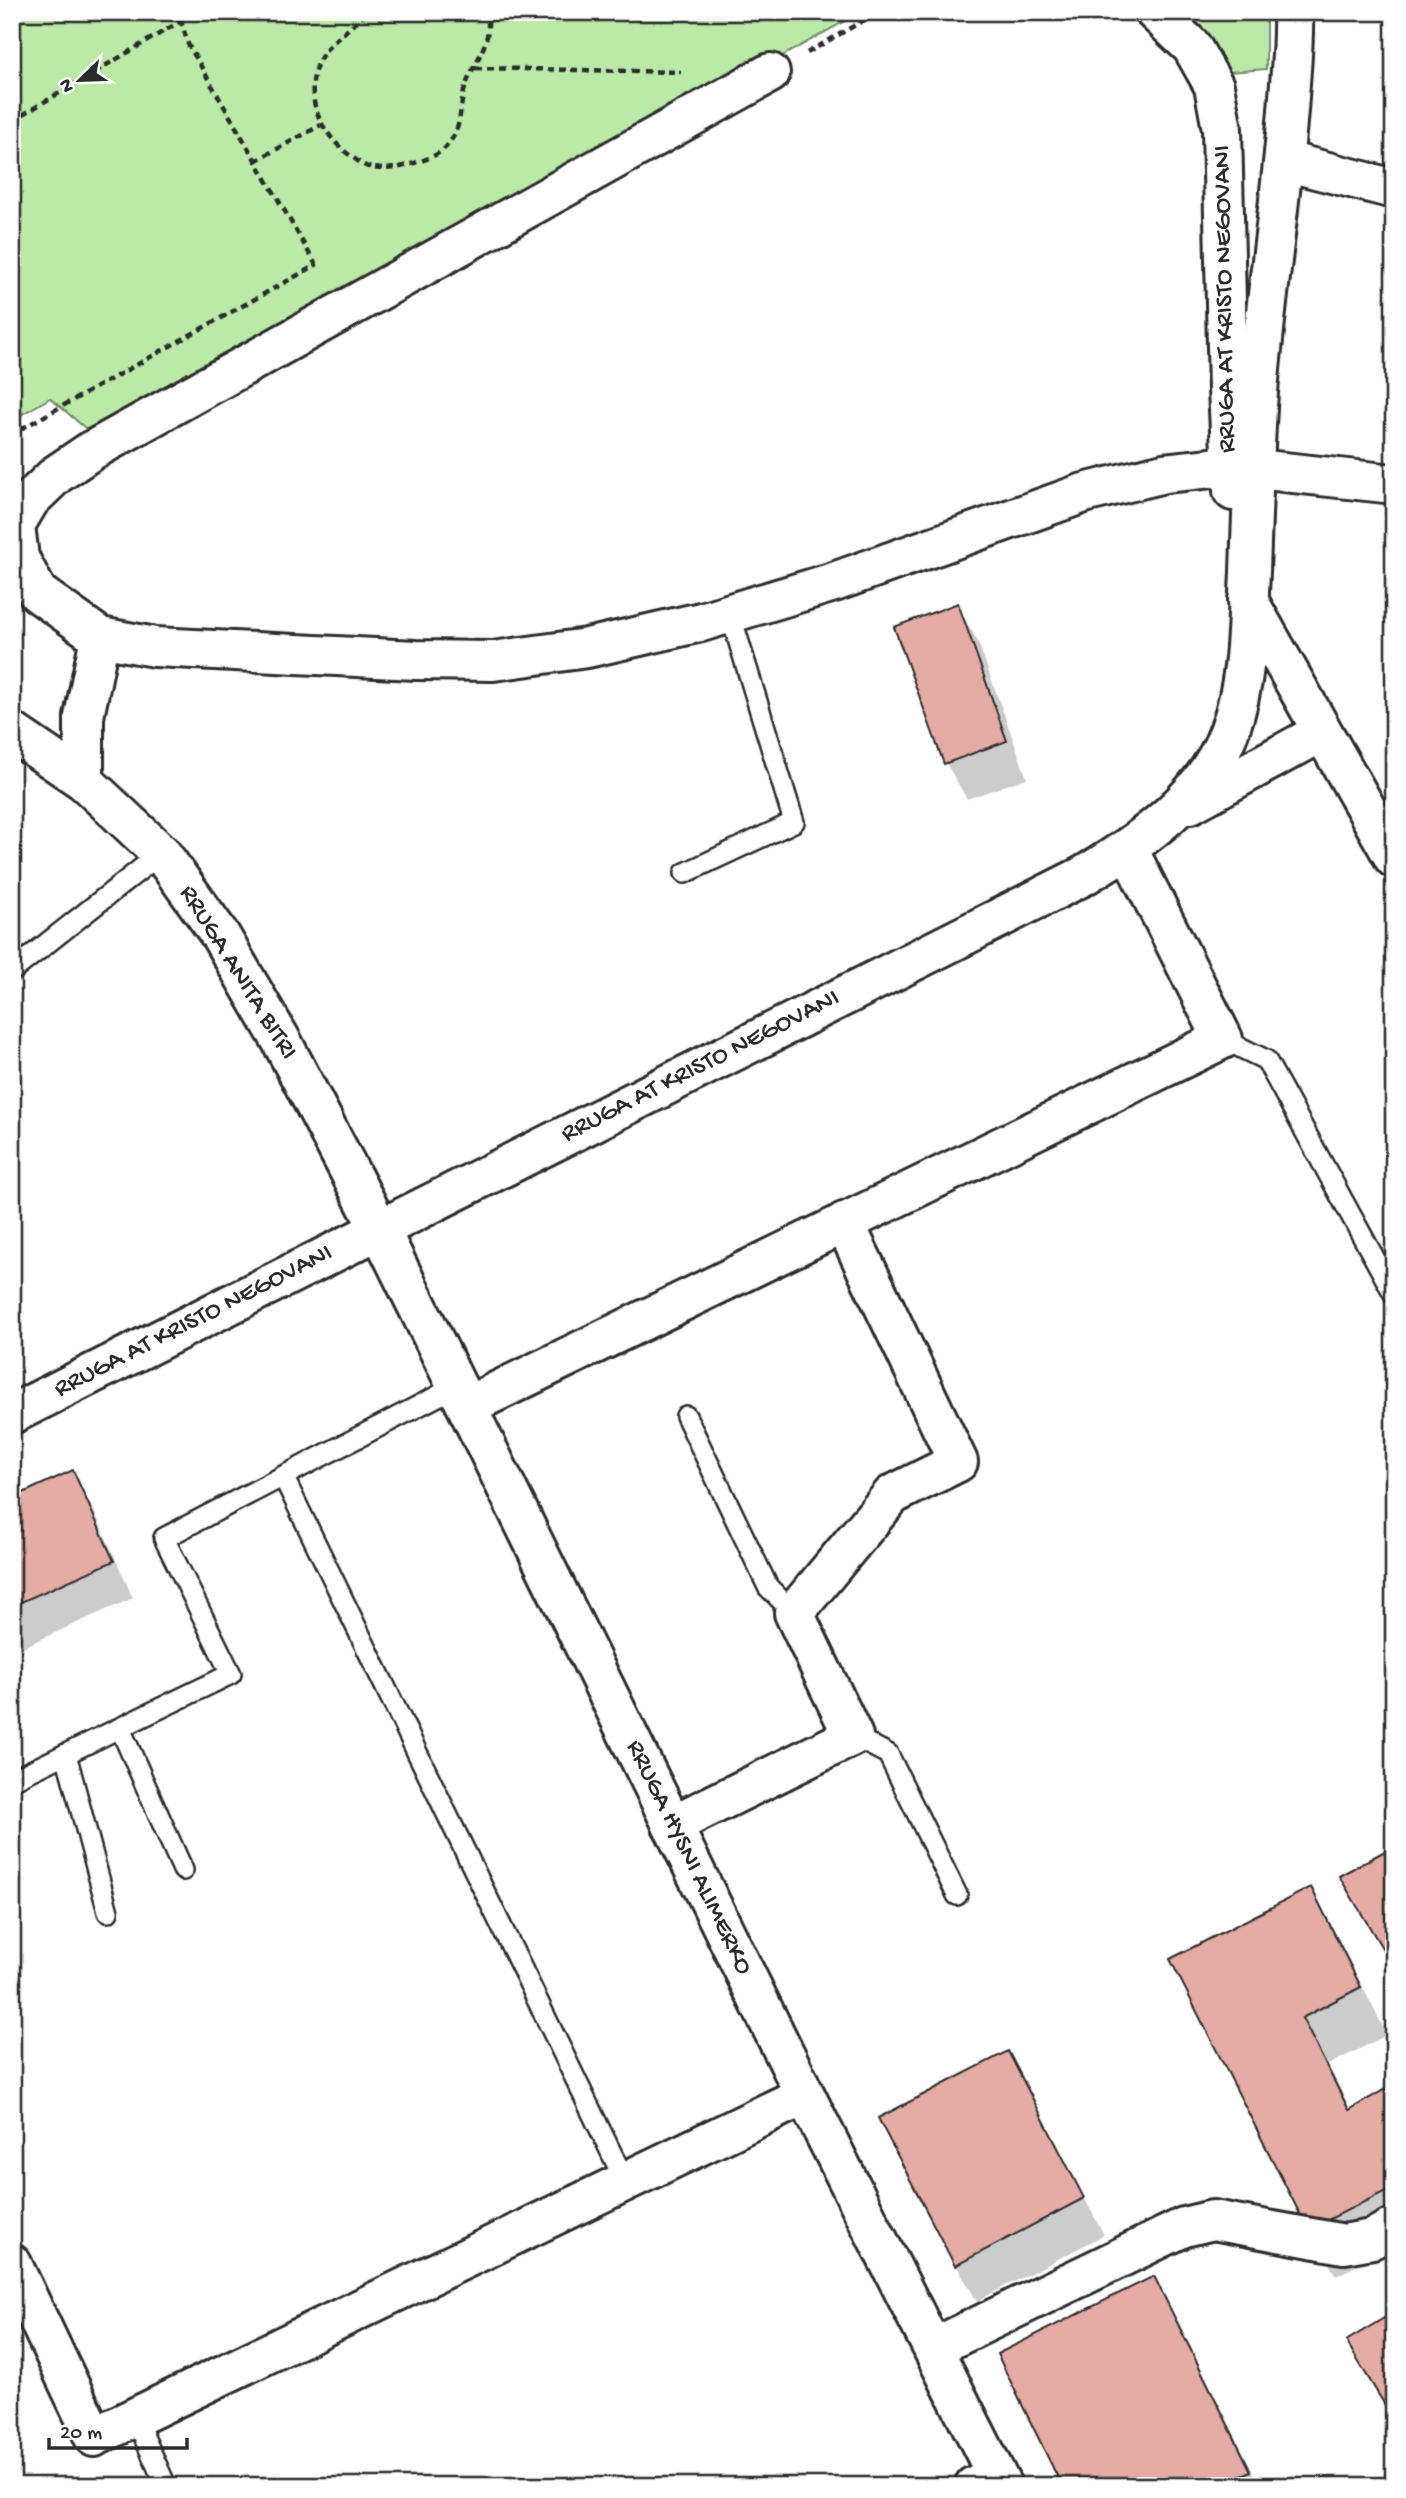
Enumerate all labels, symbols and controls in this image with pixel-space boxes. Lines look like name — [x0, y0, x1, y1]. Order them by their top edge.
north arrow — [46, 46, 116, 116]
text: N — [55, 75, 81, 95]
street label: RRUGA AT KRISTO NEGOVANI — [1208, 145, 1244, 453]
street label: RRUGA ANITA BITRI — [171, 880, 303, 1066]
street label: RRUGA AT KRISTO NEGOVANI — [557, 983, 845, 1151]
street label: RRUGA AT KRISTO NEGOVANI — [50, 1238, 338, 1406]
street label: RRUGA HYSNI ALIMERKO — [618, 1736, 759, 1981]
scale bar — [49, 2407, 187, 2451]
text: 20 m — [60, 2422, 102, 2447]

